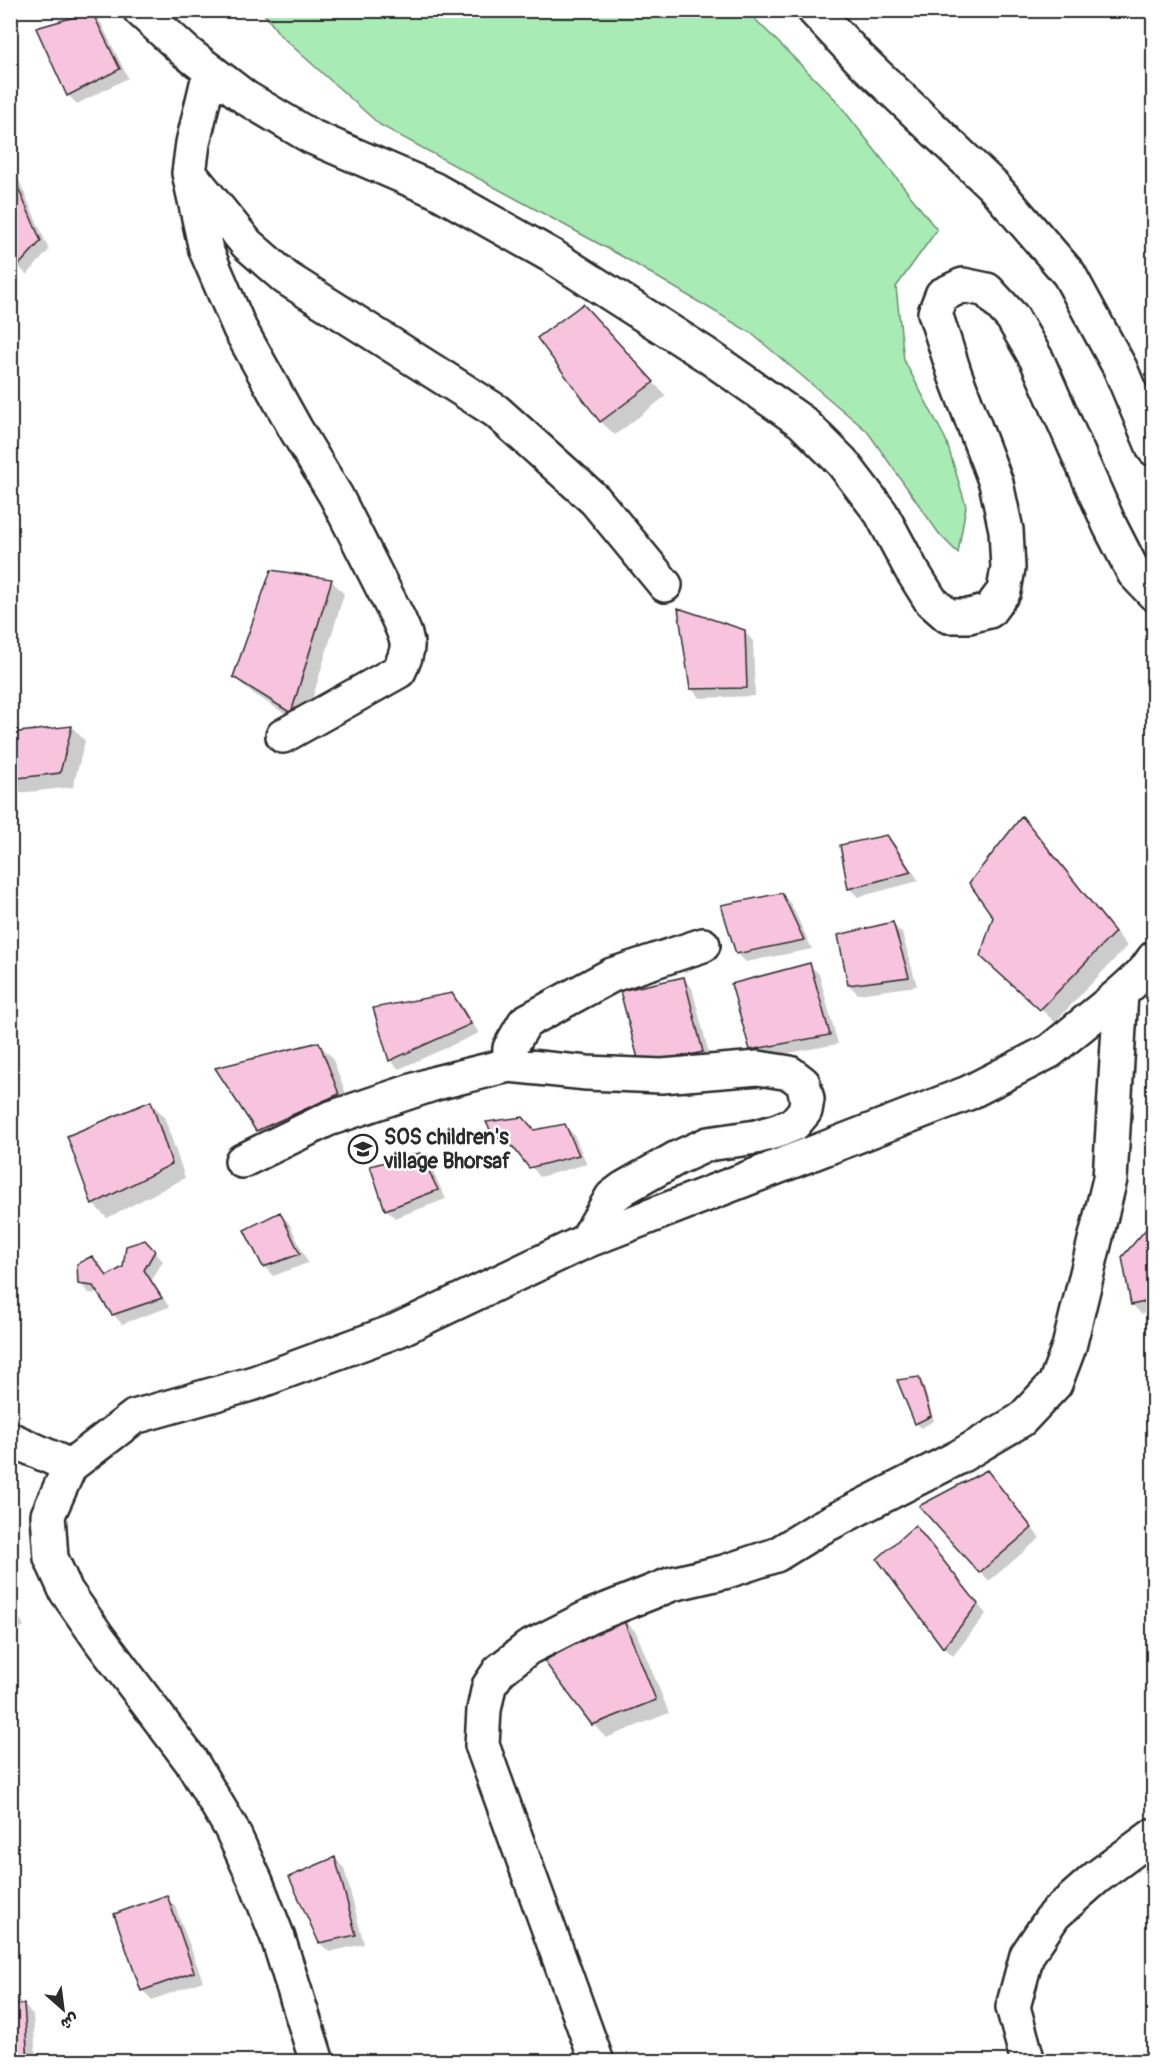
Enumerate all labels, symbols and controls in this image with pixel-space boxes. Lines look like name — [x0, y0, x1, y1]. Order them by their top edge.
place label: SOS children's village Bhorsaf — [383, 1124, 511, 1175]
school or university icon: SOS children's village Bhorsaf — [347, 1133, 379, 1165]
north arrow — [33, 1979, 93, 2039]
text: ش — [57, 2008, 82, 2034]

